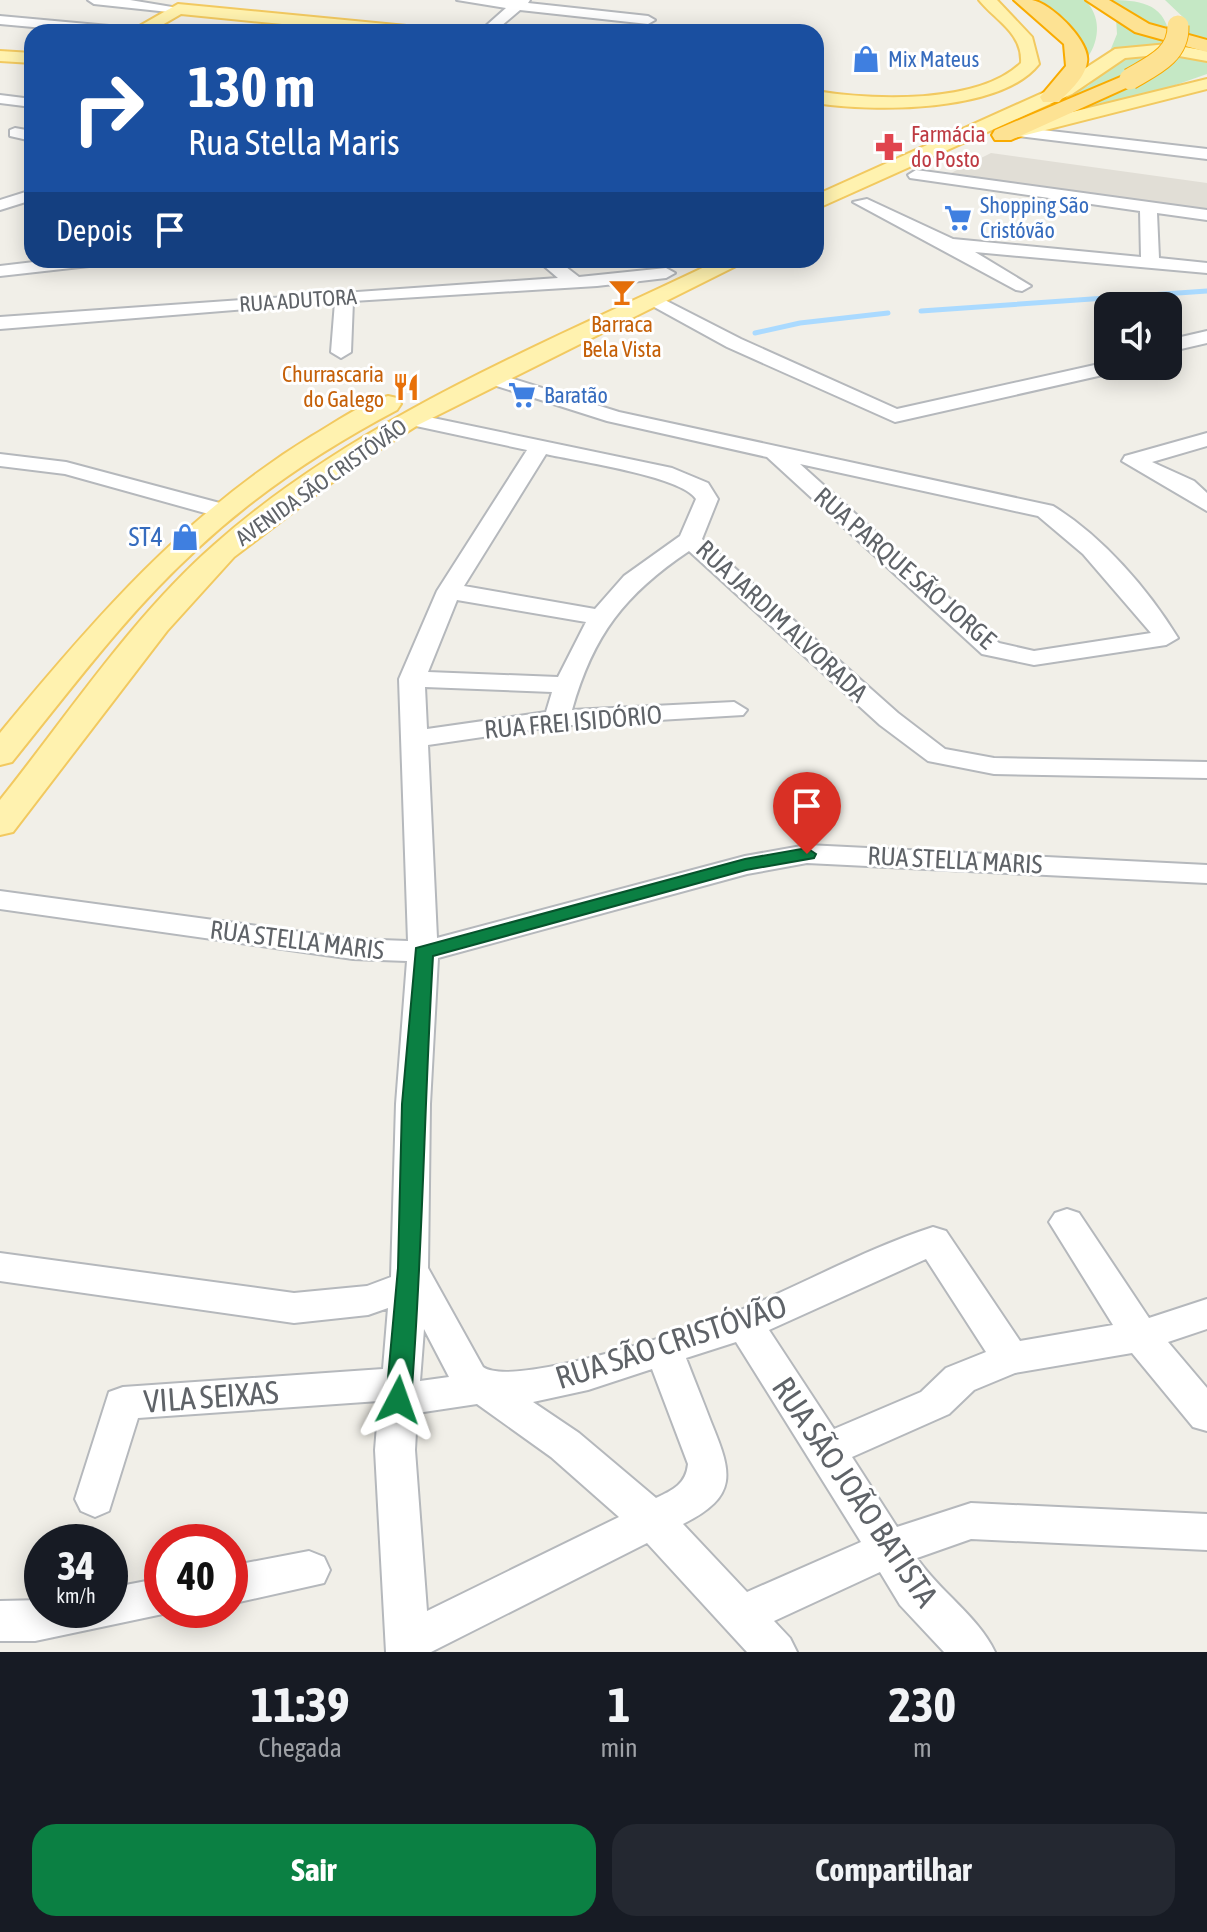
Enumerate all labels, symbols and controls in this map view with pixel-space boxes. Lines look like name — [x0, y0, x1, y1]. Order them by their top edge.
shop icon: Mix Mateus — [851, 44, 881, 74]
place label: Mix Mateus — [888, 46, 979, 72]
text: 130 m — [188, 55, 315, 119]
icon: right — [56, 56, 160, 160]
text: Rua Stella Maris — [188, 121, 400, 163]
place label: Farmácia do Posto — [911, 121, 986, 172]
pharmacy icon: Farmácia do Posto — [874, 132, 904, 162]
place label: Shopping São Cristóvão — [980, 192, 1089, 243]
supermarket icon: Shopping São Cristóvão — [943, 203, 973, 233]
icon: arrive — [148, 208, 192, 252]
text: Depois — [56, 213, 132, 247]
bar icon: Barraca Bela Vista — [607, 277, 637, 307]
street label: RUA ADUTORA — [238, 283, 358, 317]
map controls — [1094, 292, 1182, 380]
button: sound — [1094, 292, 1182, 380]
place label: Barraca Bela Vista — [582, 311, 662, 362]
place label: Churrascaria do Galego — [282, 361, 384, 412]
restaurant icon: Churrascaria do Galego — [391, 372, 421, 402]
supermarket icon: Baratão — [507, 380, 537, 410]
place label: Baratão — [544, 382, 608, 408]
street label: AVENIDA SÃO CRISTÓVÃO — [231, 413, 411, 551]
street label: RUA PARQUE SÃO JORGE — [808, 481, 1002, 655]
place label: ST4 — [128, 522, 163, 552]
shop icon: ST4 — [170, 522, 200, 552]
street label: RUA JARDIM ALVORADA — [690, 534, 874, 708]
street label: RUA FREI ISIDÓRIO — [483, 699, 663, 745]
pin — [773, 772, 841, 854]
icon: arrive — [785, 784, 829, 828]
street label: RUA STELLA MARIS — [867, 840, 1043, 880]
street label: RUA STELLA MARIS — [208, 914, 386, 966]
street label: RUA SÃO CRISTÓVÃO — [551, 1287, 791, 1396]
position arrow — [356, 1358, 440, 1442]
street label: RUA SÃO JOÃO BATISTA — [765, 1370, 946, 1614]
street label: VILA SEIXAS — [142, 1373, 280, 1420]
speed limit sign: 40 — [144, 1524, 248, 1628]
text: 34 — [57, 1543, 95, 1588]
text: km/h — [56, 1584, 96, 1607]
text: 11:39 — [251, 1677, 350, 1732]
text: 1 — [608, 1677, 630, 1732]
text: 230 — [889, 1677, 956, 1732]
text: Chegada — [259, 1733, 342, 1763]
text: min — [600, 1733, 638, 1763]
text: m — [913, 1733, 932, 1763]
button: Sair — [32, 1824, 596, 1916]
button: Compartilhar — [612, 1824, 1175, 1916]

